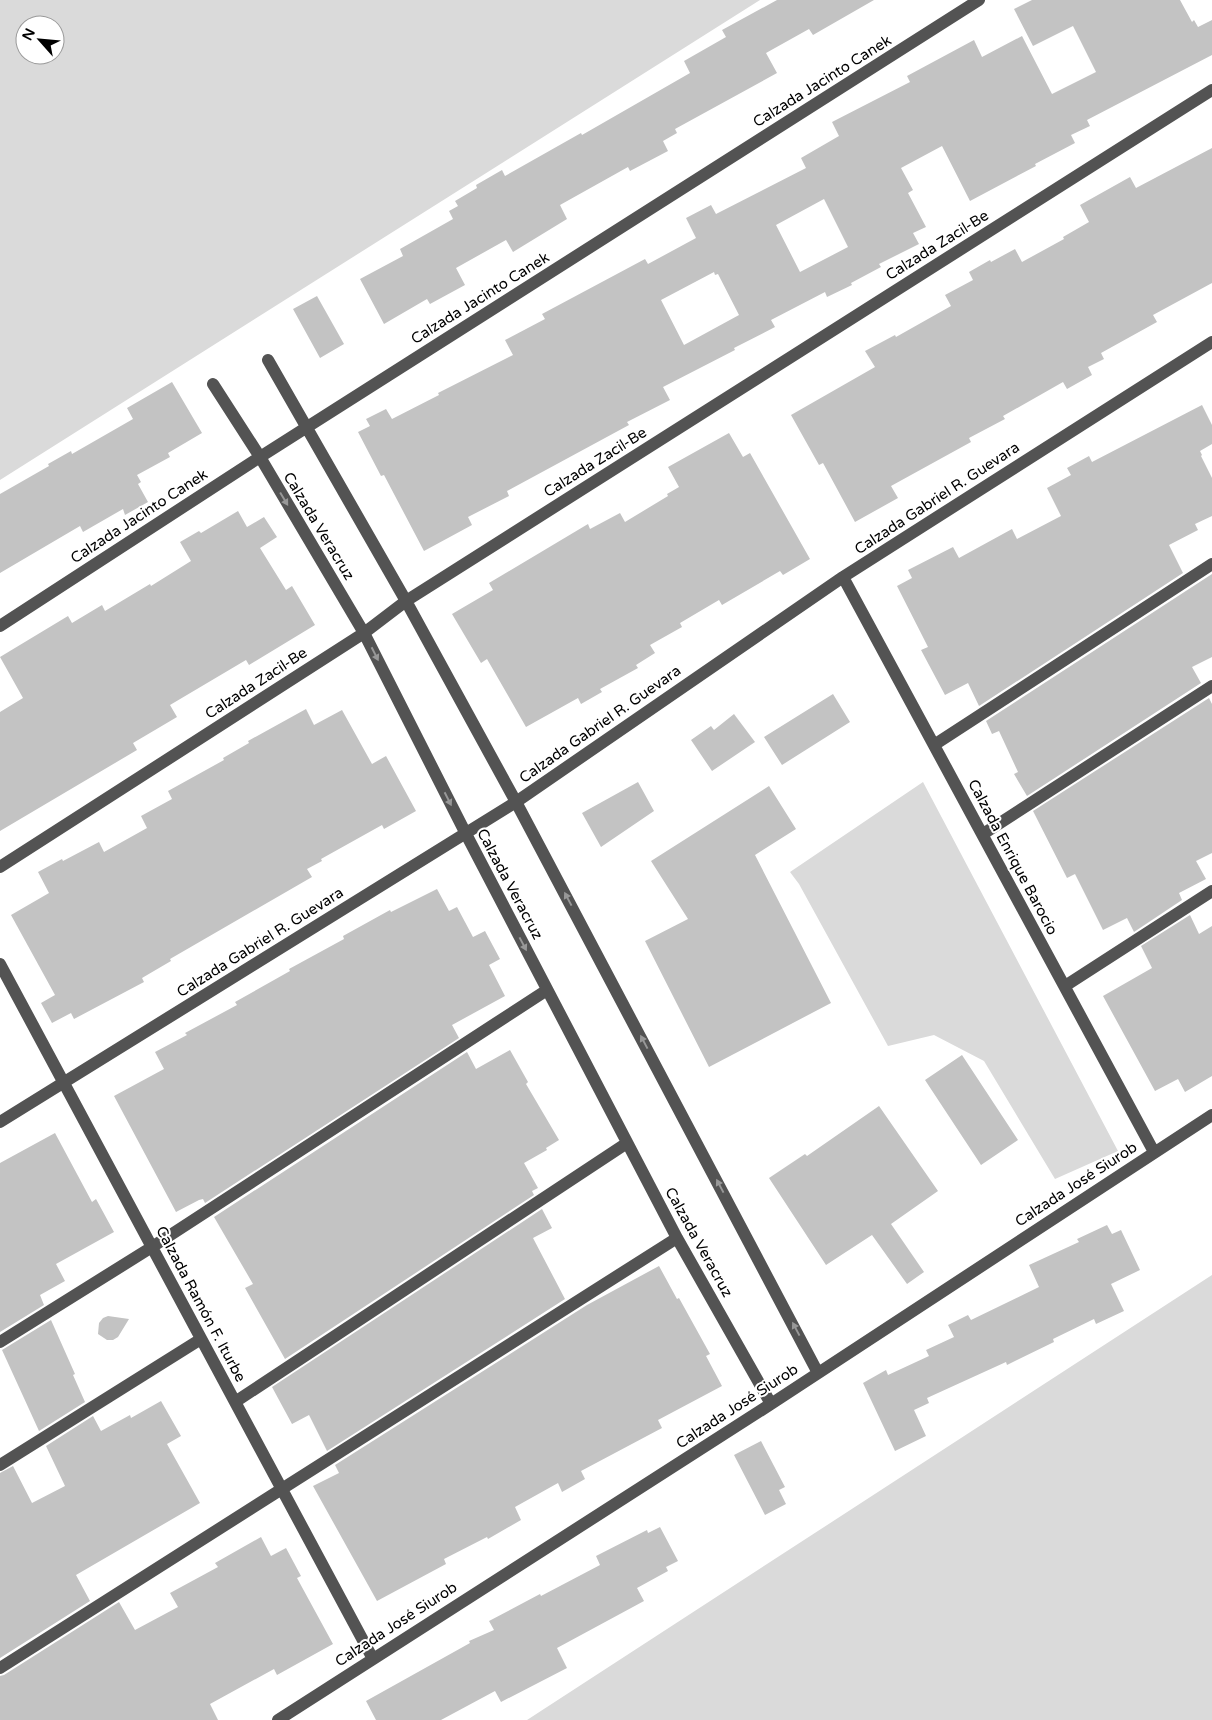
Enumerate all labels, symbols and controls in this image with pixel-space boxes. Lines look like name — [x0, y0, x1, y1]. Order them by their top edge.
north arrow — [15, 15, 65, 65]
text: N — [19, 25, 39, 43]
street label: Calzada Jacinto Canek — [750, 31, 894, 131]
street label: Calzada Zacil-Be — [882, 206, 992, 284]
street label: Calzada Jacinto Canek — [408, 248, 552, 348]
street label: Calzada Zacil-Be — [540, 423, 650, 501]
street label: Calzada Gabriel R. Guevara — [851, 438, 1023, 558]
street label: Calzada Jacinto Canek — [67, 465, 211, 567]
street label: Calzada Veracruz — [280, 469, 358, 583]
one-way arrow — [280, 492, 289, 505]
street label: Calzada Zacil-Be — [202, 643, 310, 723]
one-way arrow — [371, 647, 379, 662]
street label: Calzada Gabriel R. Guevara — [516, 661, 684, 787]
street label: Calzada Enrique Barocio — [964, 776, 1062, 938]
one-way arrow — [444, 792, 452, 807]
street label: Calzada Veracruz — [473, 826, 547, 942]
street label: Calzada Gabriel R. Guevara — [173, 883, 347, 1001]
one-way arrow — [564, 891, 572, 906]
one-way arrow — [519, 936, 527, 951]
one-way arrow — [640, 1035, 648, 1049]
street label: Calzada José Siurob — [1012, 1138, 1140, 1230]
one-way arrow — [716, 1179, 724, 1193]
street label: Calzada Veracruz — [661, 1184, 737, 1300]
street label: Calzada Ramón F. Iturbe — [152, 1223, 250, 1385]
one-way arrow — [792, 1322, 800, 1337]
street label: Calzada José Siurob — [673, 1360, 801, 1452]
street label: Calzada José Siurob — [332, 1578, 460, 1670]

